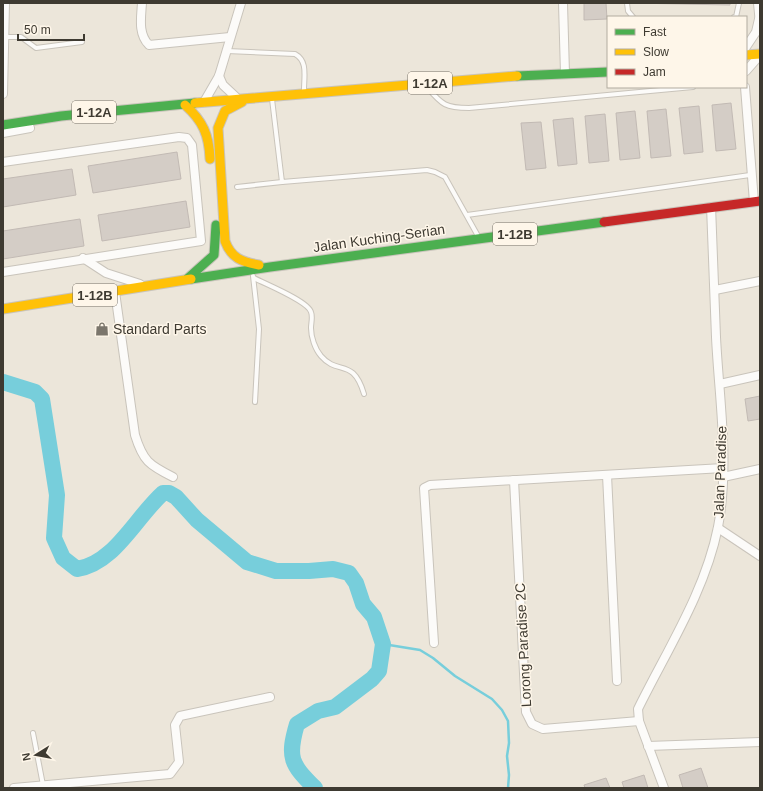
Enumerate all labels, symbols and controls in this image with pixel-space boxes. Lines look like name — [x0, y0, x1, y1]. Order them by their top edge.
scale bar — [18, 16, 84, 42]
legend — [607, 16, 747, 88]
text: 50 m — [24, 23, 51, 37]
text: Fast — [643, 25, 667, 39]
text: Slow — [643, 45, 669, 59]
text: Jam — [643, 65, 666, 79]
road number: 1-12A — [408, 72, 452, 94]
road number: 1-12A — [72, 101, 116, 123]
street label: Jalan Kuching-Serian — [312, 221, 446, 255]
road number: 1-12B — [493, 223, 537, 245]
road number: 1-12B — [73, 284, 117, 306]
shop icon: Standard Parts — [94, 321, 110, 337]
place label: Standard Parts — [113, 321, 206, 337]
street label: Jalan Paradise — [710, 425, 730, 519]
street label: Lorong Paradise 2C — [512, 582, 534, 708]
north arrow — [16, 735, 56, 775]
text: N — [20, 752, 33, 762]

